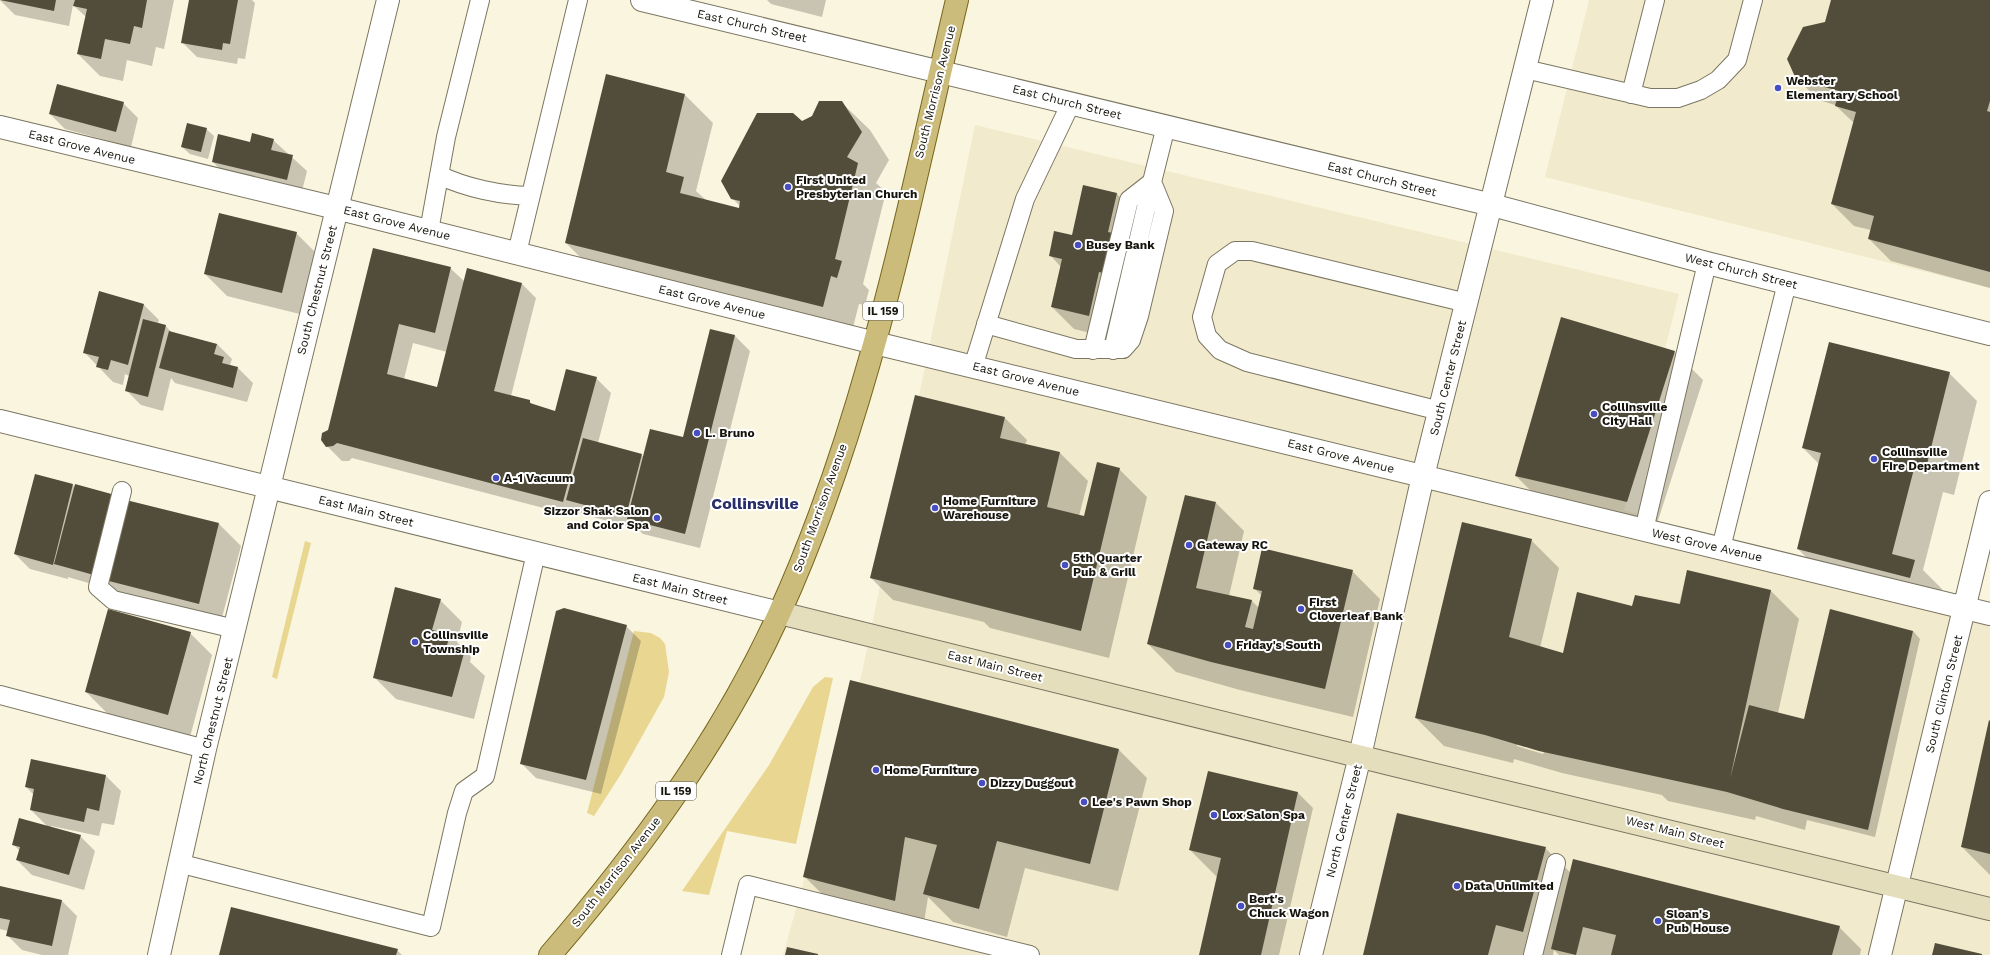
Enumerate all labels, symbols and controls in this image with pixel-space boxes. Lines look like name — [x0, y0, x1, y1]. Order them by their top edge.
street label: East Church Street — [696, 7, 808, 45]
street label: South Morrison Avenue — [912, 24, 958, 160]
place label: Webster Elementary School — [1786, 74, 1898, 102]
street label: East Church Street — [1011, 82, 1123, 122]
marker: Webster Elementary School — [1773, 83, 1783, 93]
street label: East Grove Avenue — [27, 127, 137, 167]
street label: East Church Street — [1326, 159, 1438, 199]
place label: First United Presbyterian Church — [796, 173, 917, 201]
marker: First United Presbyterian Church — [783, 182, 793, 192]
street label: East Grove Avenue — [342, 203, 452, 243]
street label: South Chestnut Street — [294, 224, 340, 356]
place label: Busey Bank — [1086, 238, 1155, 252]
marker: Busey Bank — [1073, 240, 1083, 250]
street label: West Church Street — [1683, 250, 1799, 292]
street label: East Grove Avenue — [657, 282, 767, 322]
road number: IL 159 — [863, 302, 903, 320]
street label: South Center Street — [1427, 319, 1469, 437]
street label: East Grove Avenue — [971, 359, 1081, 399]
place label: Collinsville City Hall — [1602, 400, 1668, 428]
marker: Collinsville City Hall — [1589, 409, 1599, 419]
place label: L. Bruno — [705, 426, 755, 440]
marker: L. Bruno — [692, 428, 702, 438]
street label: East Grove Avenue — [1286, 436, 1396, 476]
street label: South Morrison Avenue — [790, 442, 850, 574]
place label: Collinsville Fire Department — [1882, 445, 1980, 473]
marker: Collinsville Fire Department — [1869, 454, 1879, 464]
place label: A-1 Vacuum — [504, 471, 573, 485]
marker: A-1 Vacuum — [491, 473, 501, 483]
street label: East Main Street — [317, 492, 415, 530]
district label: Collinsville — [711, 494, 799, 513]
place label: Home Furniture Warehouse — [943, 494, 1036, 522]
marker: Home Furniture Warehouse — [930, 503, 940, 513]
place label: Sizzor Shak Salon and Color Spa — [544, 504, 649, 532]
marker: Sizzor Shak Salon and Color Spa — [652, 513, 662, 523]
street label: West Grove Avenue — [1650, 525, 1764, 565]
place label: Gateway RC — [1197, 538, 1268, 552]
marker: Gateway RC — [1184, 540, 1194, 550]
place label: 5th Quarter Pub & Grill — [1073, 551, 1143, 579]
marker: 5th Quarter Pub & Grill — [1060, 560, 1070, 570]
street label: East Main Street — [631, 570, 729, 608]
place label: First Cloverleaf Bank — [1309, 595, 1404, 623]
marker: First Cloverleaf Bank — [1296, 604, 1306, 614]
place label: Collinsville Township — [423, 628, 489, 656]
street label: South Clinton Street — [1923, 634, 1965, 754]
marker: Collinsville Township — [410, 637, 420, 647]
place label: Friday's South — [1236, 638, 1321, 652]
marker: Friday's South — [1223, 640, 1233, 650]
street label: East Main Street — [946, 647, 1044, 685]
street label: North Chestnut Street — [190, 656, 236, 786]
place label: Home Furniture — [884, 763, 977, 777]
street label: North Center Street — [1323, 763, 1365, 879]
marker: Home Furniture — [871, 765, 881, 775]
place label: Dizzy Duggout — [990, 776, 1075, 790]
marker: Dizzy Duggout — [977, 778, 987, 788]
road number: IL 159 — [656, 782, 696, 800]
place label: Lee's Pawn Shop — [1092, 795, 1192, 809]
marker: Lee's Pawn Shop — [1079, 797, 1089, 807]
place label: Lox Salon Spa — [1222, 808, 1305, 822]
marker: Lox Salon Spa — [1209, 810, 1219, 820]
street label: West Main Street — [1624, 813, 1726, 851]
street label: South Morrison Avenue — [569, 814, 663, 930]
place label: Data Unlimited — [1465, 879, 1554, 893]
marker: Data Unlimited — [1452, 881, 1462, 891]
place label: Bert's Chuck Wagon — [1249, 892, 1329, 920]
marker: Bert's Chuck Wagon — [1236, 901, 1246, 911]
place label: Sloan's Pub House — [1666, 907, 1729, 935]
marker: Sloan's Pub House — [1653, 916, 1663, 926]

